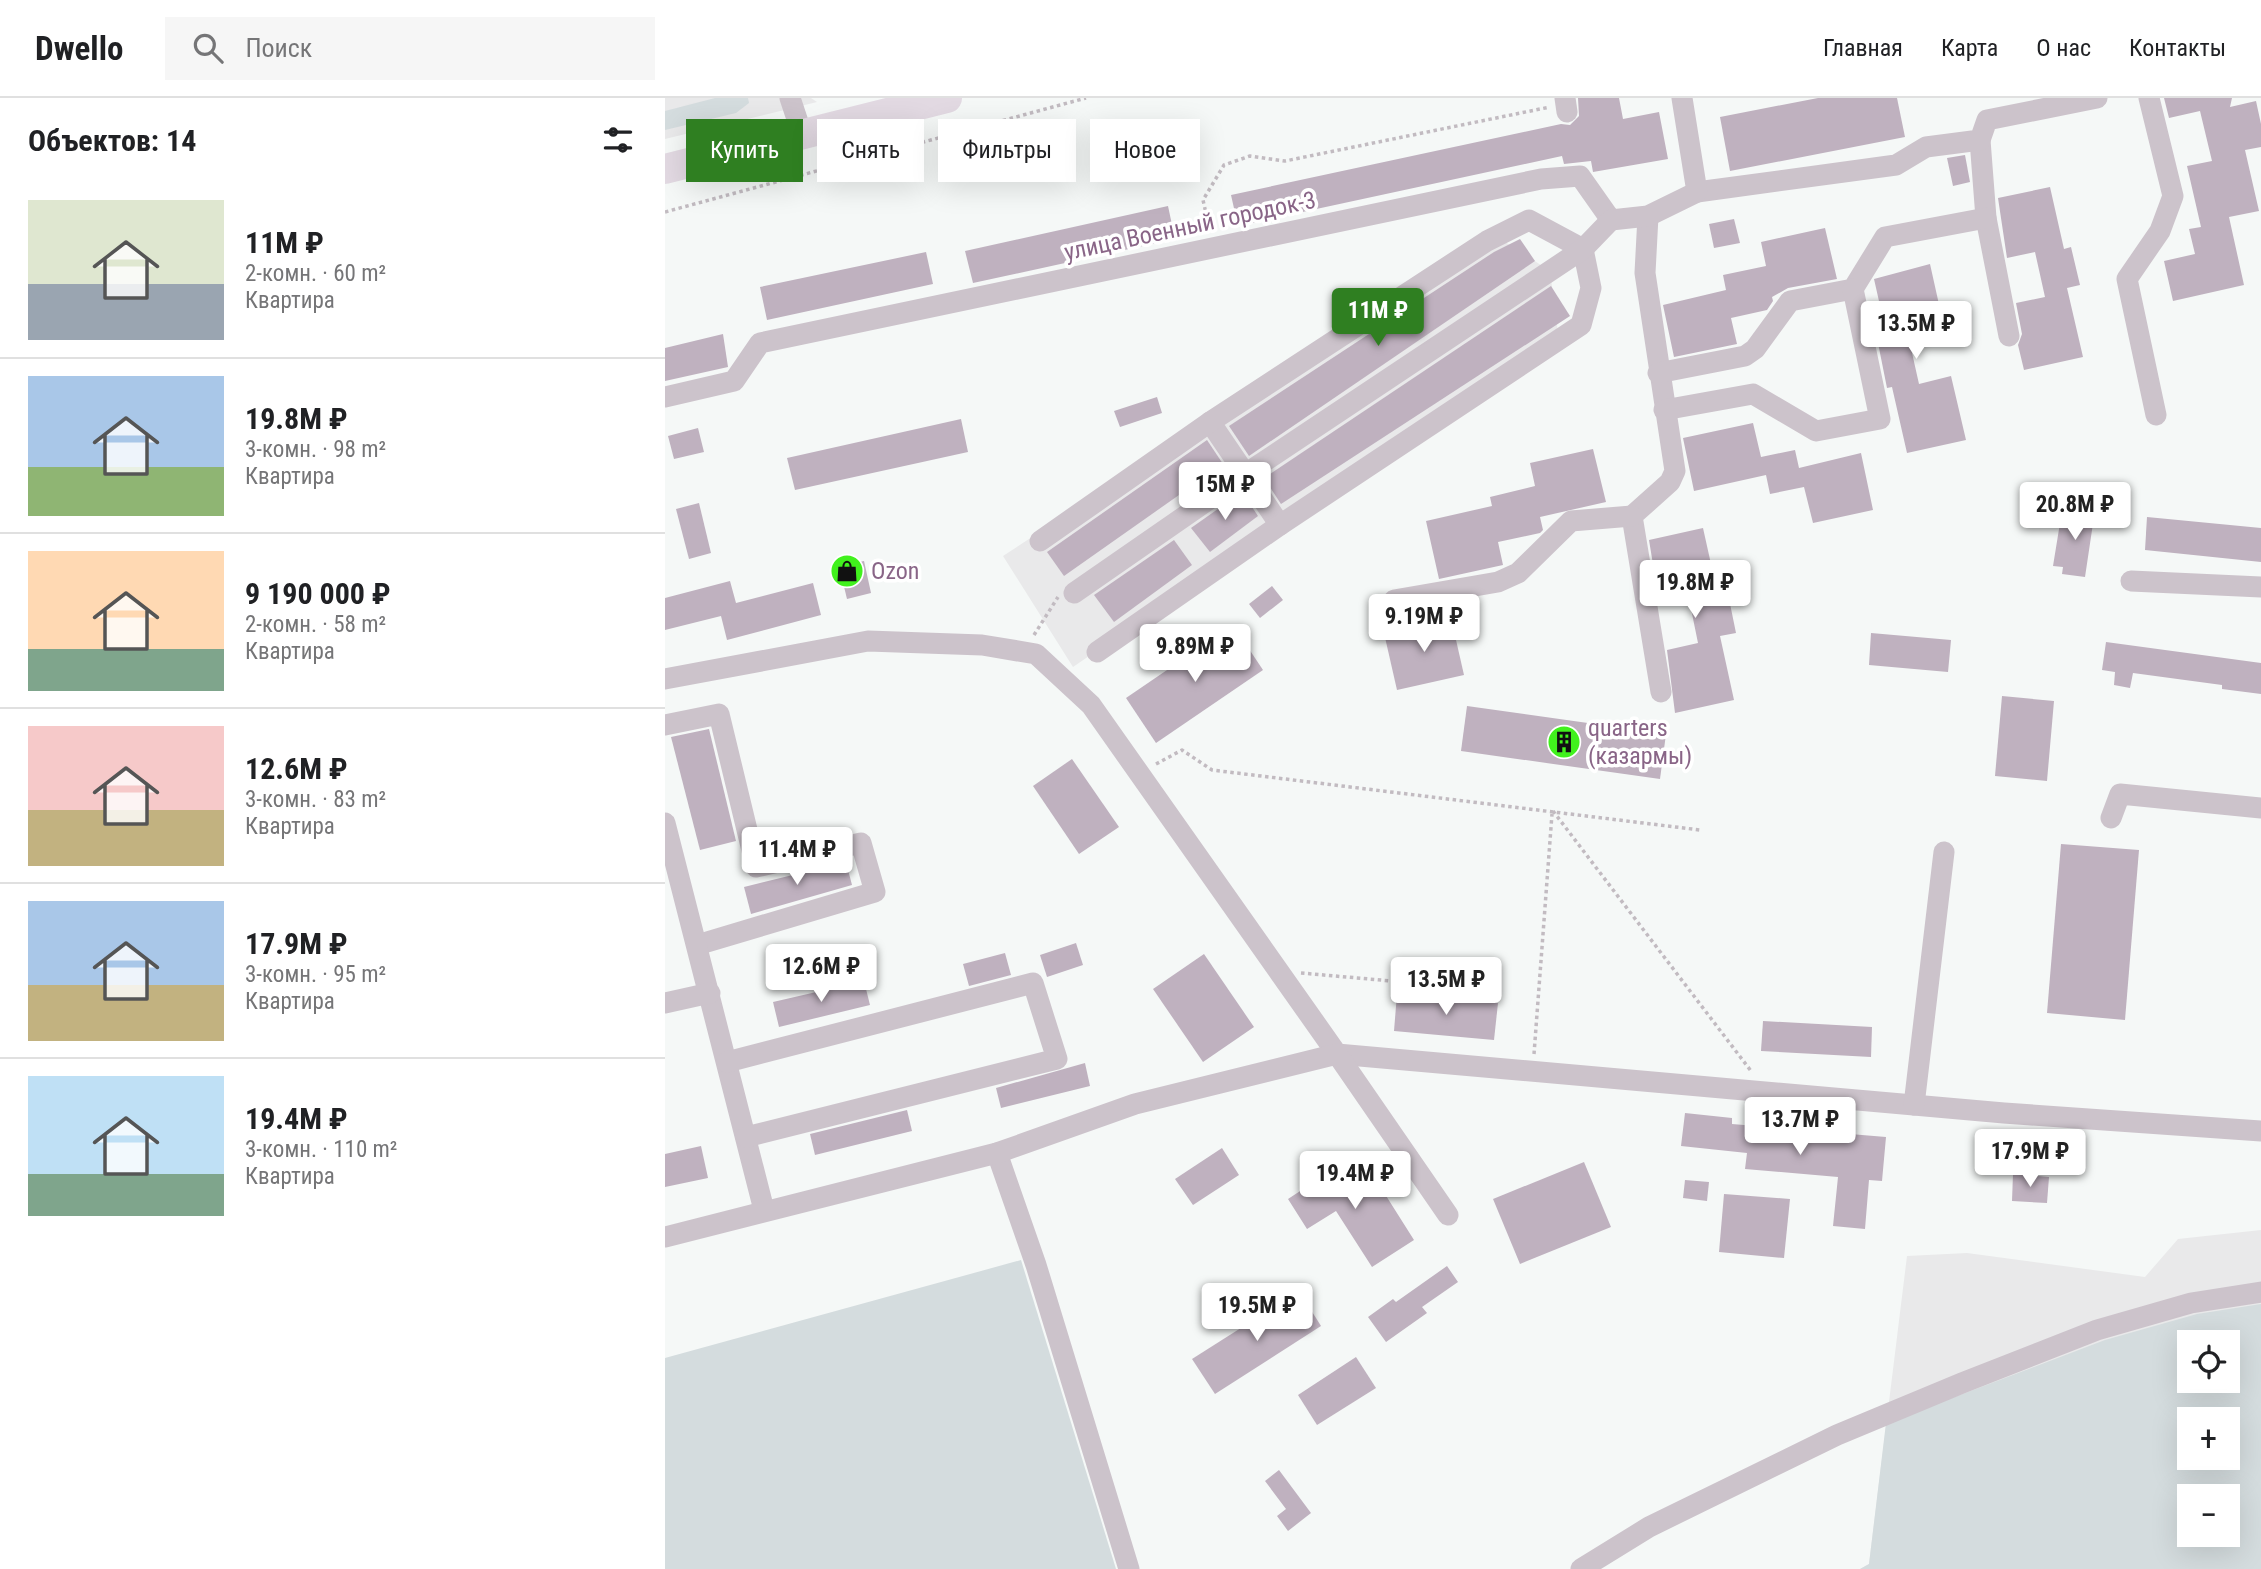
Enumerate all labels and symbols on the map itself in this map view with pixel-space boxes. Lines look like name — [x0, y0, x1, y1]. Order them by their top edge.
street label: улица Военный городок-3 — [1062, 186, 1318, 266]
pin: 11M ₽ — [1329, 288, 1427, 348]
pin: 13.5M ₽ — [1851, 302, 1981, 361]
pin: 15M ₽ — [1176, 462, 1274, 522]
pin: 20.8M ₽ — [2010, 482, 2140, 542]
shop icon: Ozon — [828, 552, 866, 590]
place label: Ozon — [871, 557, 919, 585]
pin: 19.8M ₽ — [1630, 560, 1760, 620]
pin: 9.19M ₽ — [1359, 594, 1489, 654]
pin: 9.89M ₽ — [1130, 624, 1260, 684]
place label: quarters (казармы) — [1588, 714, 1692, 770]
building icon: quarters (казармы) — [1545, 723, 1583, 761]
pin: 11.4M ₽ — [732, 828, 862, 887]
pin: 12.6M ₽ — [756, 944, 886, 1004]
pin: 13.5M ₽ — [1381, 958, 1511, 1017]
pin: 13.7M ₽ — [1735, 1098, 1865, 1157]
pin: 17.9M ₽ — [1965, 1130, 2095, 1189]
pin: 19.4M ₽ — [1290, 1152, 1420, 1211]
pin: 19.5M ₽ — [1192, 1284, 1322, 1343]

